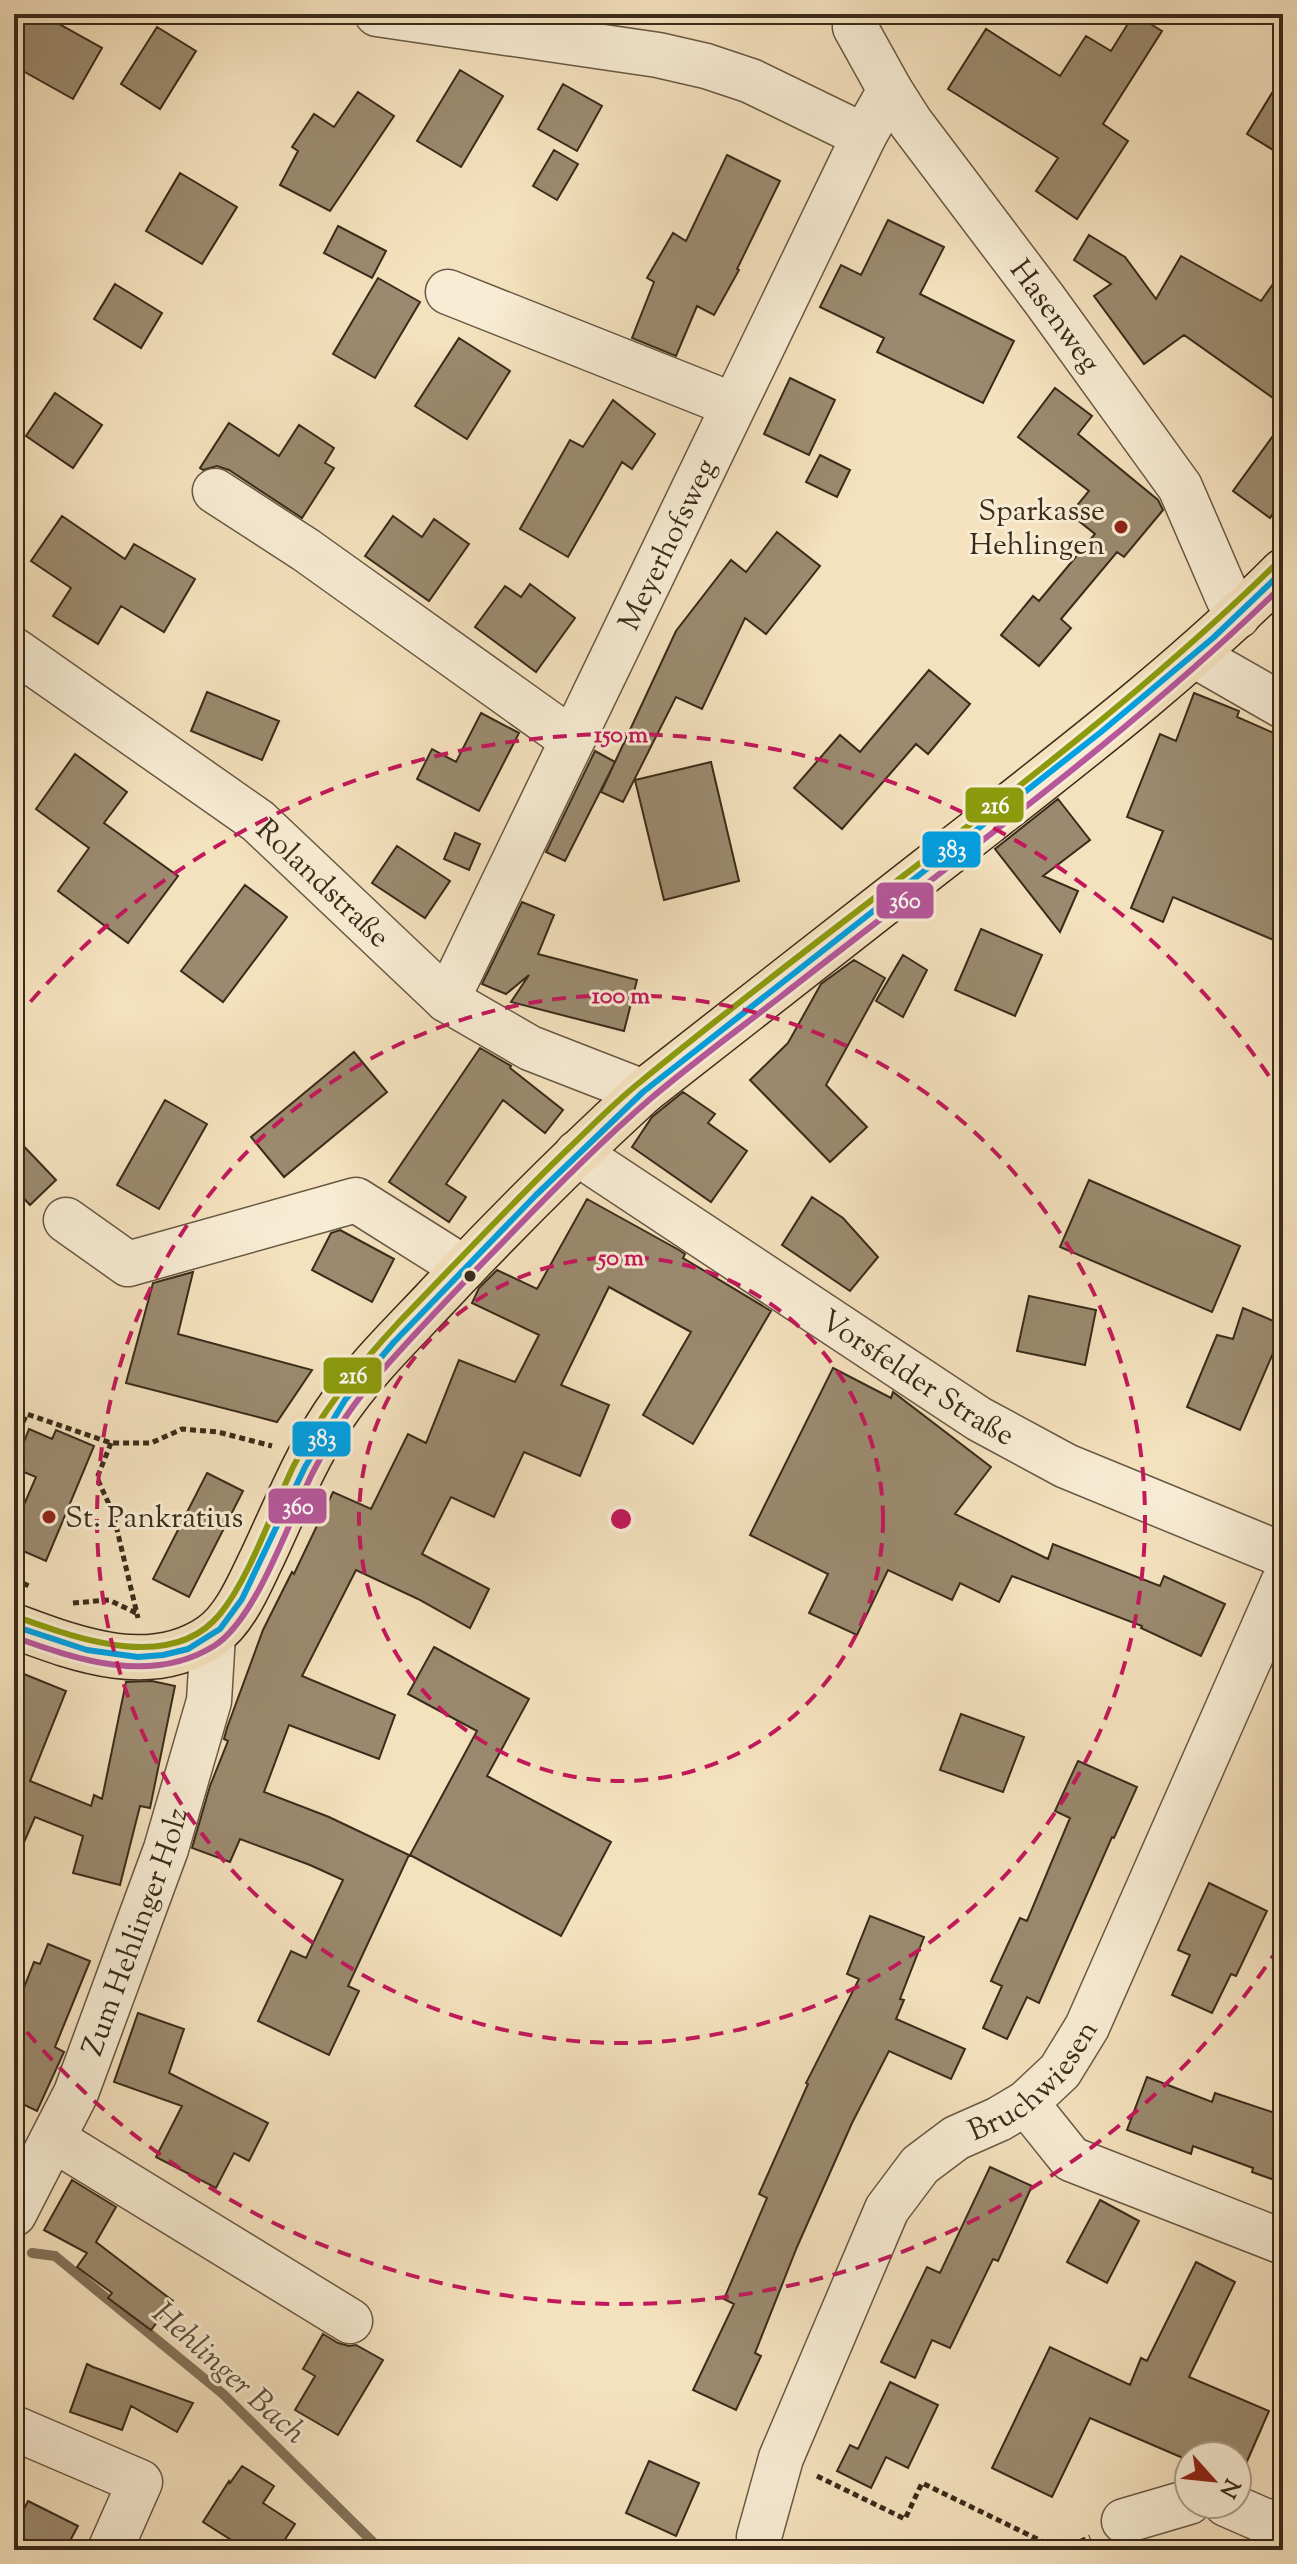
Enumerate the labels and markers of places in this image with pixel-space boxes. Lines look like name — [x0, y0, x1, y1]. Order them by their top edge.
place label: Sparkasse Hehlingen — [969, 491, 1105, 568]
marker: Sparkasse Hehlingen — [1112, 518, 1130, 536]
unlabelled marker — [462, 1268, 478, 1284]
place label: St. Pankratius — [65, 1498, 243, 1541]
centre of rings — [607, 1505, 635, 1533]
marker: St. Pankratius — [40, 1508, 58, 1526]

